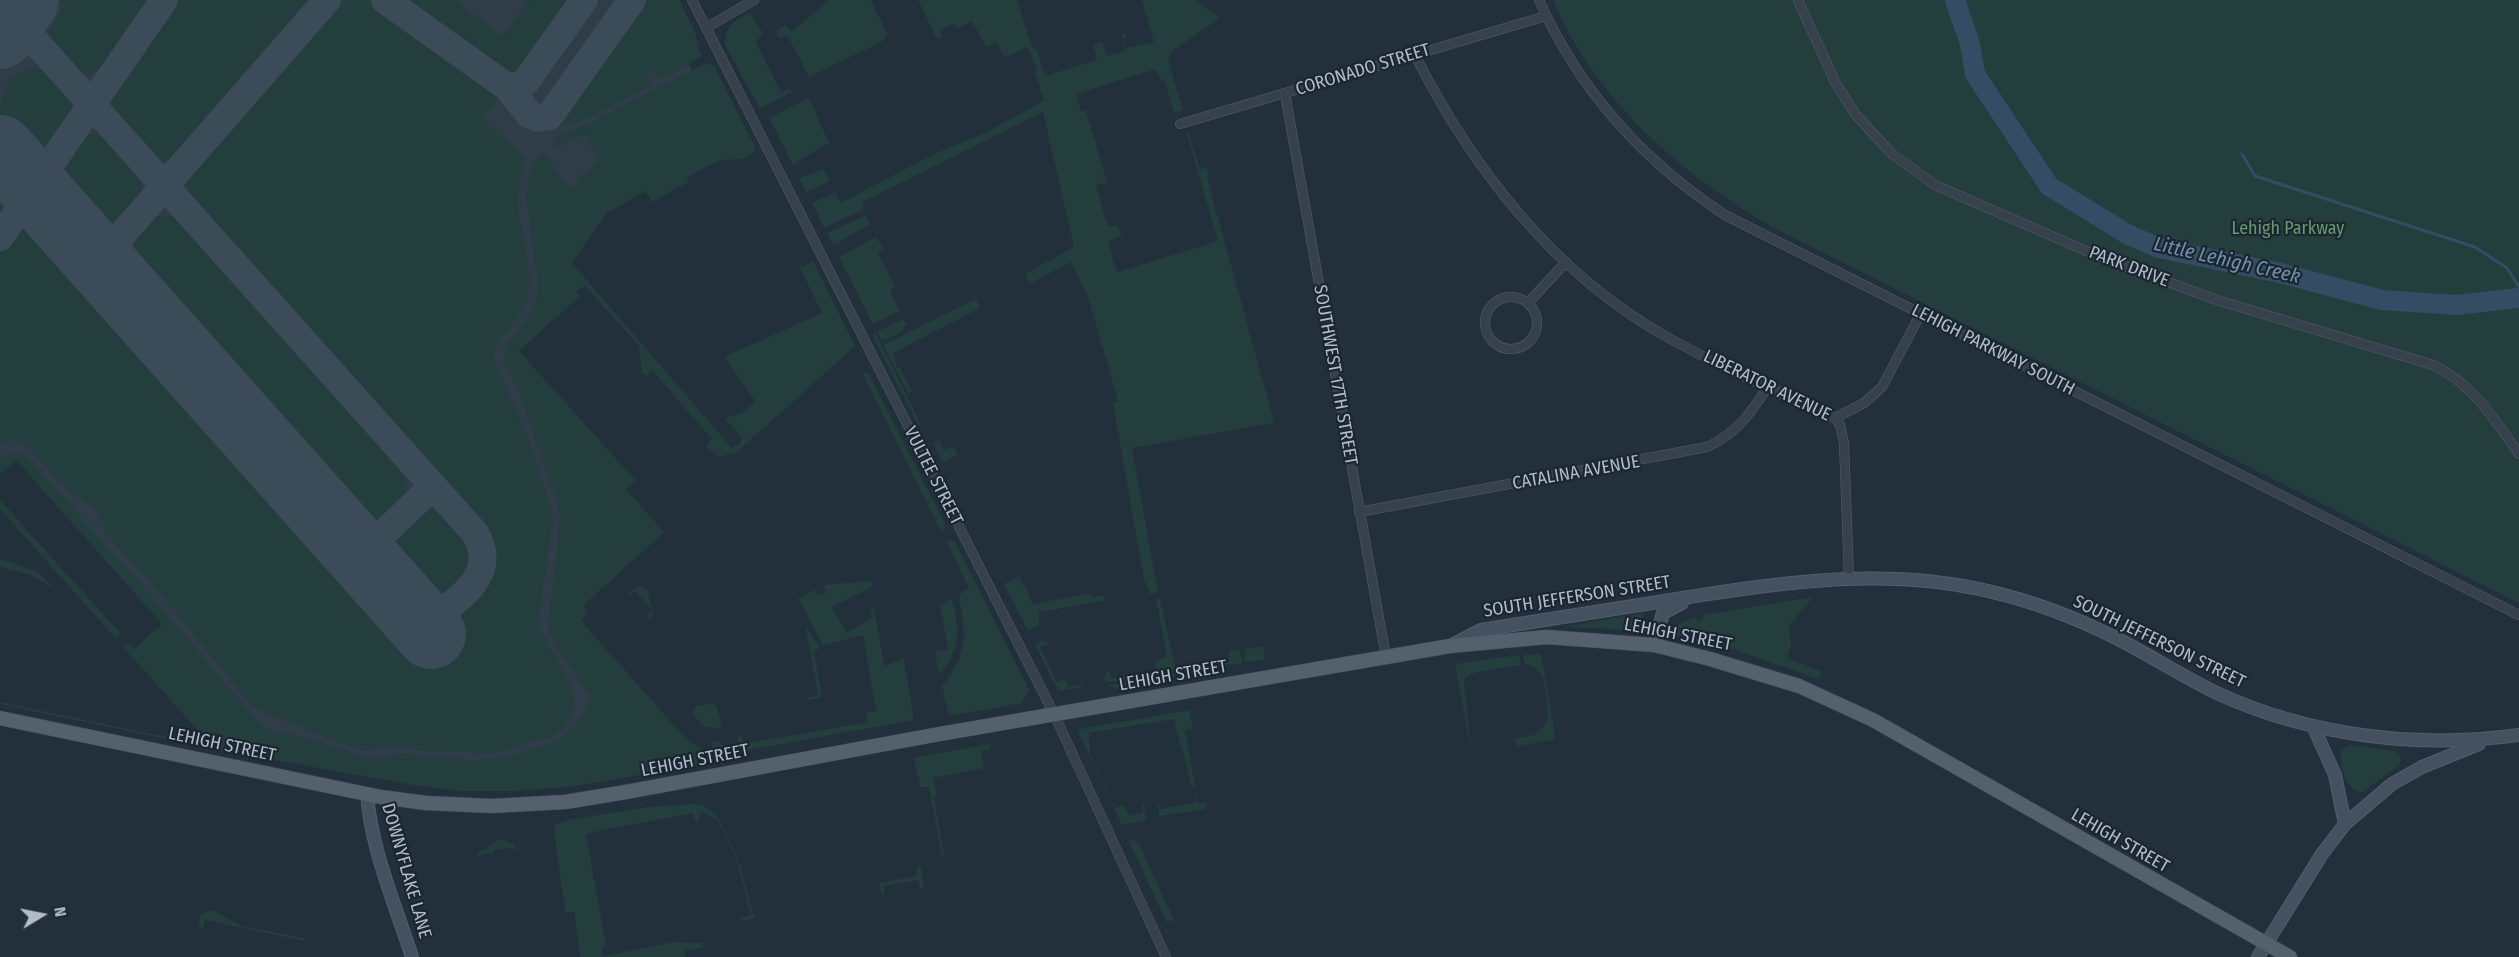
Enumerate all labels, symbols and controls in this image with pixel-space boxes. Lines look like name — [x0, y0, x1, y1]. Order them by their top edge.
street label: CORONADO STREET — [1293, 39, 1433, 101]
park label: Lehigh Parkway — [2232, 218, 2344, 240]
water label: Little Lehigh Creek — [2151, 232, 2303, 290]
street label: PARK DRIVE — [2086, 242, 2172, 292]
street label: SOUTHWEST 17TH STREET — [1309, 283, 1361, 467]
street label: LEHIGH PARKWAY SOUTH — [1908, 300, 2078, 400]
street label: LIBERATOR AVENUE — [1700, 346, 1834, 426]
street label: VULTEE STREET — [899, 423, 967, 529]
street label: CATALINA AVENUE — [1511, 451, 1641, 495]
street label: SOUTH JEFFERSON STREET — [1482, 572, 1672, 622]
street label: SOUTH JEFFERSON STREET — [2069, 591, 2249, 693]
street label: LEHIGH STREET — [1622, 614, 1734, 656]
street label: LEHIGH STREET — [1117, 656, 1229, 696]
street label: LEHIGH STREET — [166, 723, 278, 767]
street label: LEHIGH STREET — [639, 740, 751, 782]
street label: DOWNYFLAKE LANE — [376, 801, 436, 941]
street label: LEHIGH STREET — [2067, 804, 2173, 878]
north arrow — [12, 885, 72, 945]
text: N — [50, 905, 70, 918]

